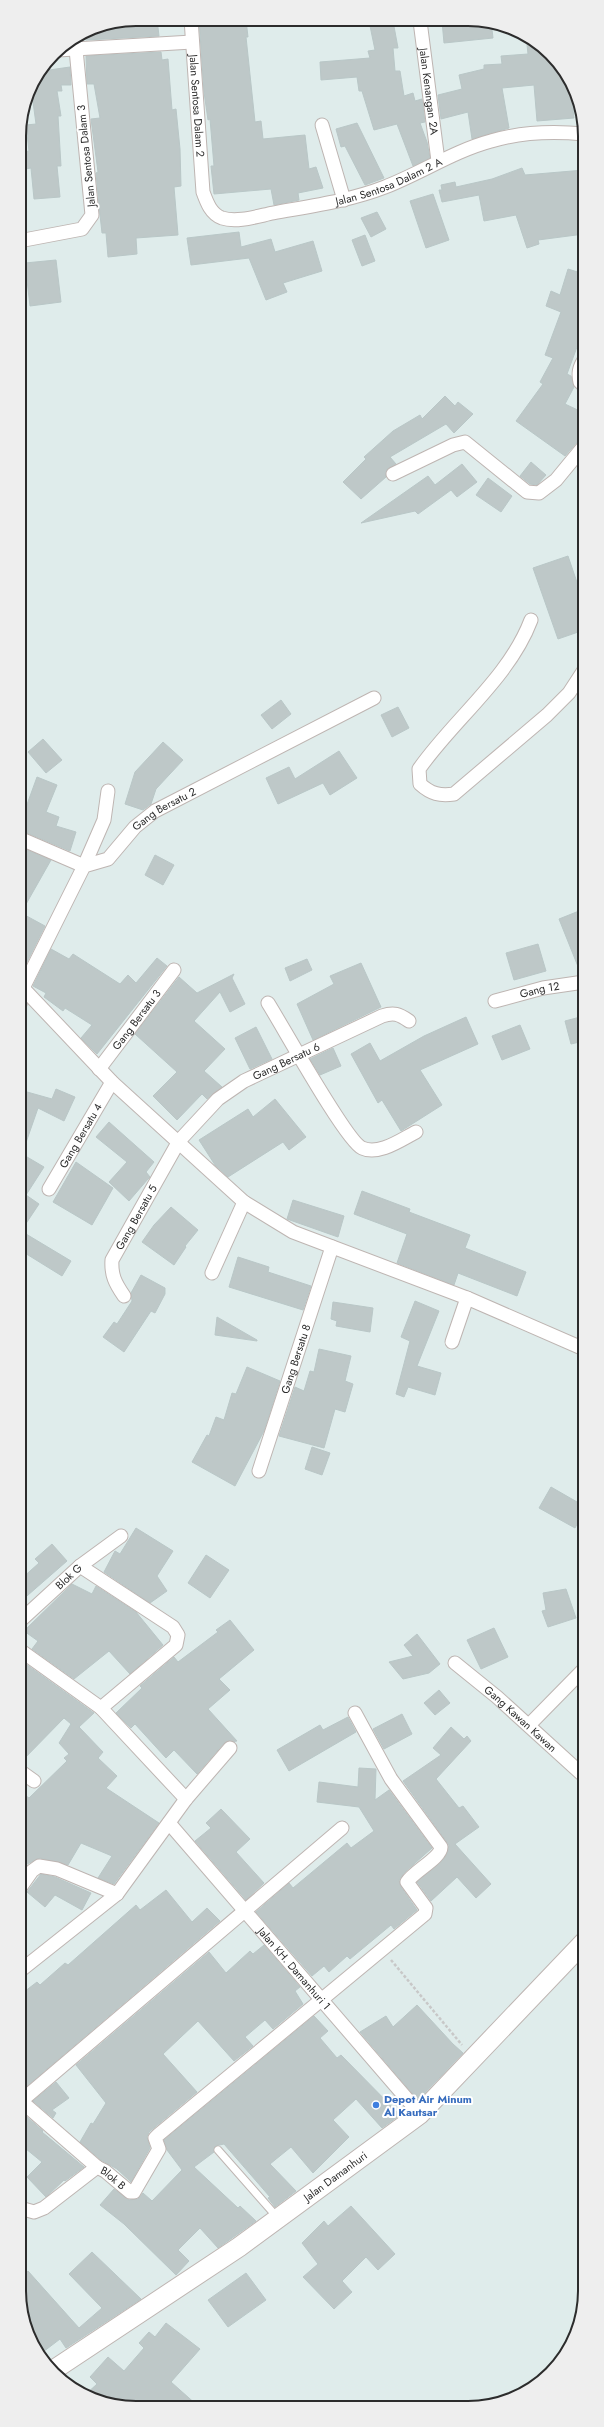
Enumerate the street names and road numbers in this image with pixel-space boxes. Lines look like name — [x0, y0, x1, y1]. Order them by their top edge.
street label: Jalan Kenangan 2A — [415, 45, 443, 137]
street label: Jalan Sentosa Dalam 2 — [185, 52, 209, 158]
street label: Jalan Sentosa Dalam 3 — [73, 104, 100, 210]
street label: Jalan Sentosa Dalam 2 A — [332, 153, 445, 210]
street label: Gang Bersatu 2 — [129, 783, 199, 834]
street label: Gang 12 — [518, 978, 560, 1002]
street label: Gang Bersatu 3 — [108, 986, 165, 1053]
street label: Gang Bersatu 6 — [250, 1038, 322, 1084]
street label: Gang Bersatu 4 — [55, 1100, 106, 1171]
street label: Gang Bersatu 5 — [111, 1182, 161, 1253]
street label: Gang Bersatu 8 — [277, 1322, 314, 1396]
street label: Blok G — [52, 1560, 86, 1593]
street label: Gang Kawan Kawan — [481, 1682, 560, 1756]
street label: Jalan KH. Damanhuri 1 — [253, 1922, 335, 2013]
street label: Jalan Damanhuri — [299, 2147, 371, 2206]
street label: Blok B — [98, 2162, 129, 2193]

